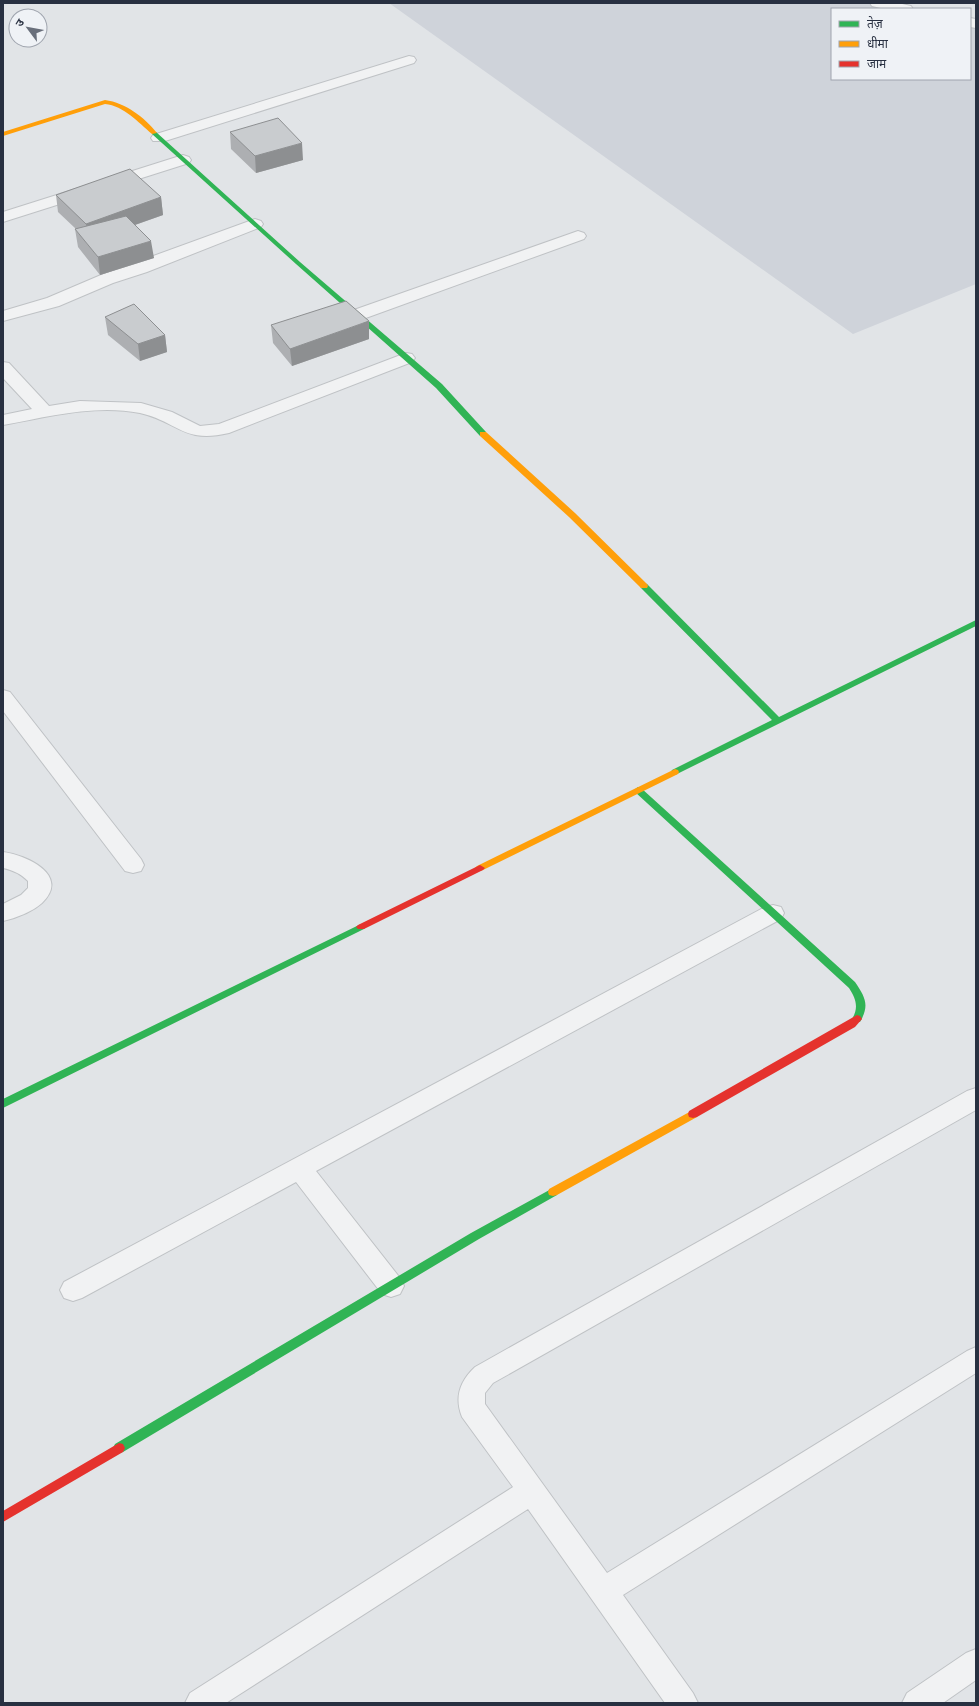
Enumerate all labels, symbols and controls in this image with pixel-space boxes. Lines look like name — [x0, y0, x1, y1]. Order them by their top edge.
north arrow — [8, 8, 48, 48]
legend — [831, 8, 971, 80]
text: उ — [12, 16, 27, 29]
text: तेज़ — [867, 16, 884, 31]
text: धीमा — [867, 36, 889, 51]
text: जाम — [867, 56, 887, 71]

